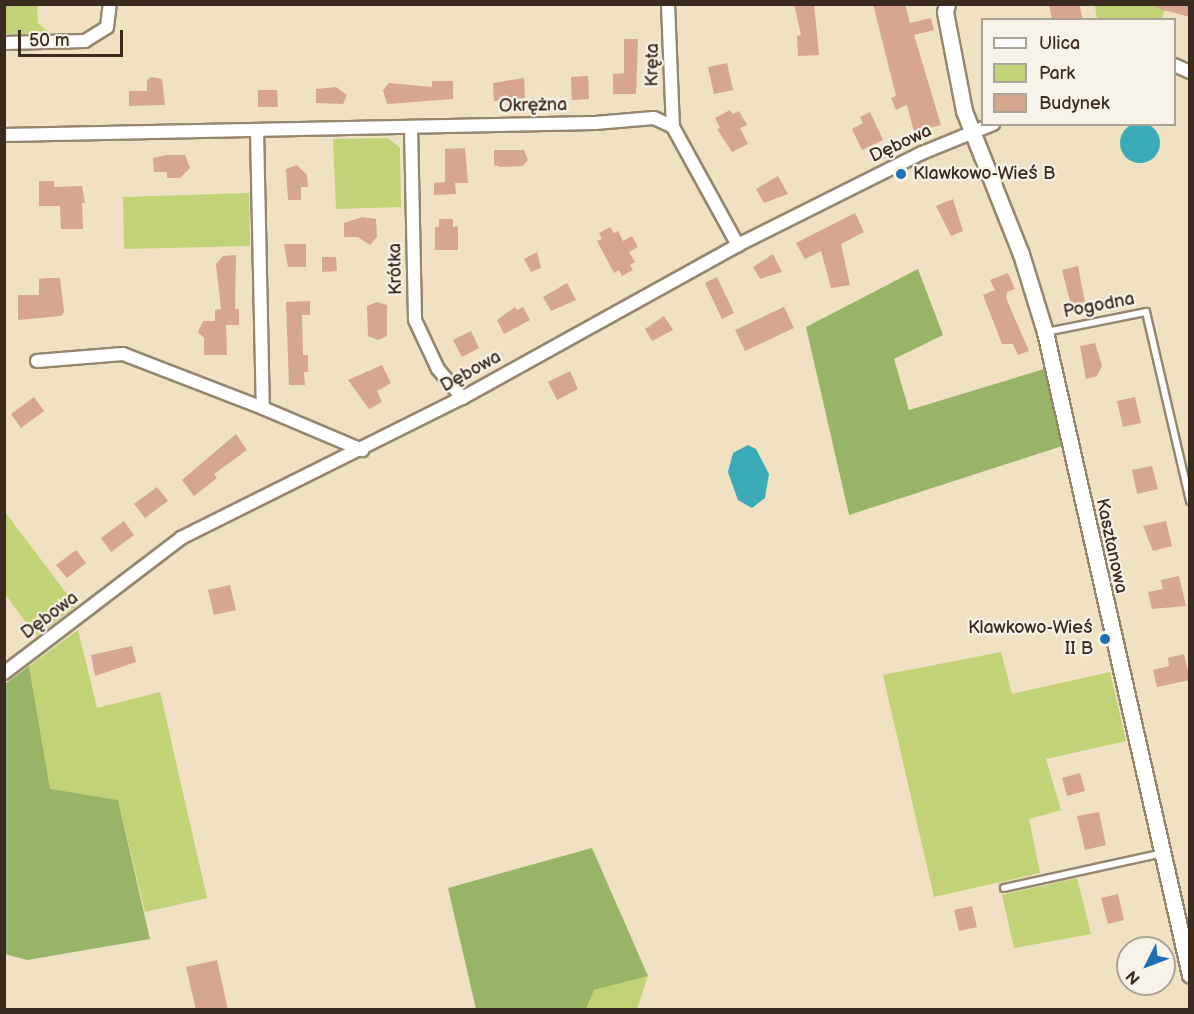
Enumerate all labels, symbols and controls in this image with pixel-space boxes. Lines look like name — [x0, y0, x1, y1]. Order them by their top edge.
scale bar — [21, 18, 126, 56]
legend — [981, 18, 1176, 126]
text: 50 m — [29, 30, 70, 51]
text: Ulica — [1039, 33, 1080, 54]
street label: Kręta — [642, 43, 664, 87]
text: Park — [1039, 63, 1075, 84]
text: Budynek — [1039, 93, 1109, 114]
street label: Okrężna — [499, 95, 567, 117]
street label: Dębowa — [867, 120, 935, 168]
place label: Klawkowo-Wieś B — [913, 163, 1055, 185]
marker: Klawkowo-Wieś B — [894, 167, 908, 181]
street label: Krótka — [385, 243, 407, 295]
street label: Pogodna — [1062, 289, 1136, 323]
street label: Dębowa — [437, 347, 505, 397]
street label: Kasztanowa — [1090, 496, 1132, 596]
street label: Dębowa — [17, 588, 83, 644]
place label: Klawkowo-Wieś II B — [968, 618, 1093, 660]
marker: Klawkowo-Wieś II B — [1098, 632, 1112, 646]
north arrow — [1116, 936, 1176, 996]
text: N — [1123, 966, 1145, 988]

